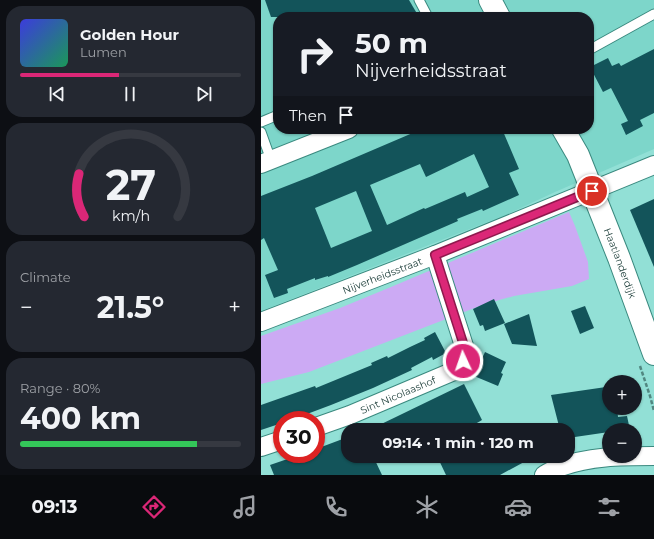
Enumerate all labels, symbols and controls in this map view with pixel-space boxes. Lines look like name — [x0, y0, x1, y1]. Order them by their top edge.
text: Golden Hour — [80, 25, 179, 44]
text: 50 m — [355, 26, 428, 60]
icon: right — [289, 28, 341, 80]
text: Lumen — [80, 44, 127, 60]
text: Nijverheidsstraat — [355, 60, 507, 82]
icon: previous — [46, 83, 68, 105]
icon: pause — [119, 83, 141, 105]
icon: next — [193, 83, 215, 105]
icon: arrive — [335, 104, 357, 126]
text: Then — [289, 106, 327, 125]
text: 27 — [105, 160, 156, 210]
pin — [575, 174, 609, 208]
icon: arrive — [581, 180, 603, 202]
text: km/h — [111, 206, 150, 224]
street label: Haatlanderdijk — [601, 226, 639, 300]
street label: Nijverheidsstraat — [341, 255, 424, 297]
text: Climate — [20, 269, 71, 285]
text: 21.5° — [97, 289, 164, 326]
text: − — [20, 294, 33, 321]
text: + — [228, 294, 241, 321]
position arrow — [442, 340, 484, 382]
street label: Sint Nicolaashof — [358, 373, 438, 417]
map controls — [602, 375, 642, 463]
button: + — [602, 375, 642, 415]
text: Range · 80% — [20, 380, 100, 396]
text: 400 km — [20, 400, 141, 437]
speed limit sign: 30 — [273, 411, 325, 463]
button: − — [602, 423, 642, 463]
text: 09:14 · 1 min · 120 m — [382, 433, 534, 452]
icon: directions — [140, 493, 168, 521]
icon: music — [231, 493, 259, 521]
icon: phone — [322, 493, 350, 521]
icon: climate — [413, 493, 441, 521]
icon: car — [504, 493, 532, 521]
icon: filters — [595, 493, 623, 521]
text: 09:13 — [31, 496, 78, 518]

